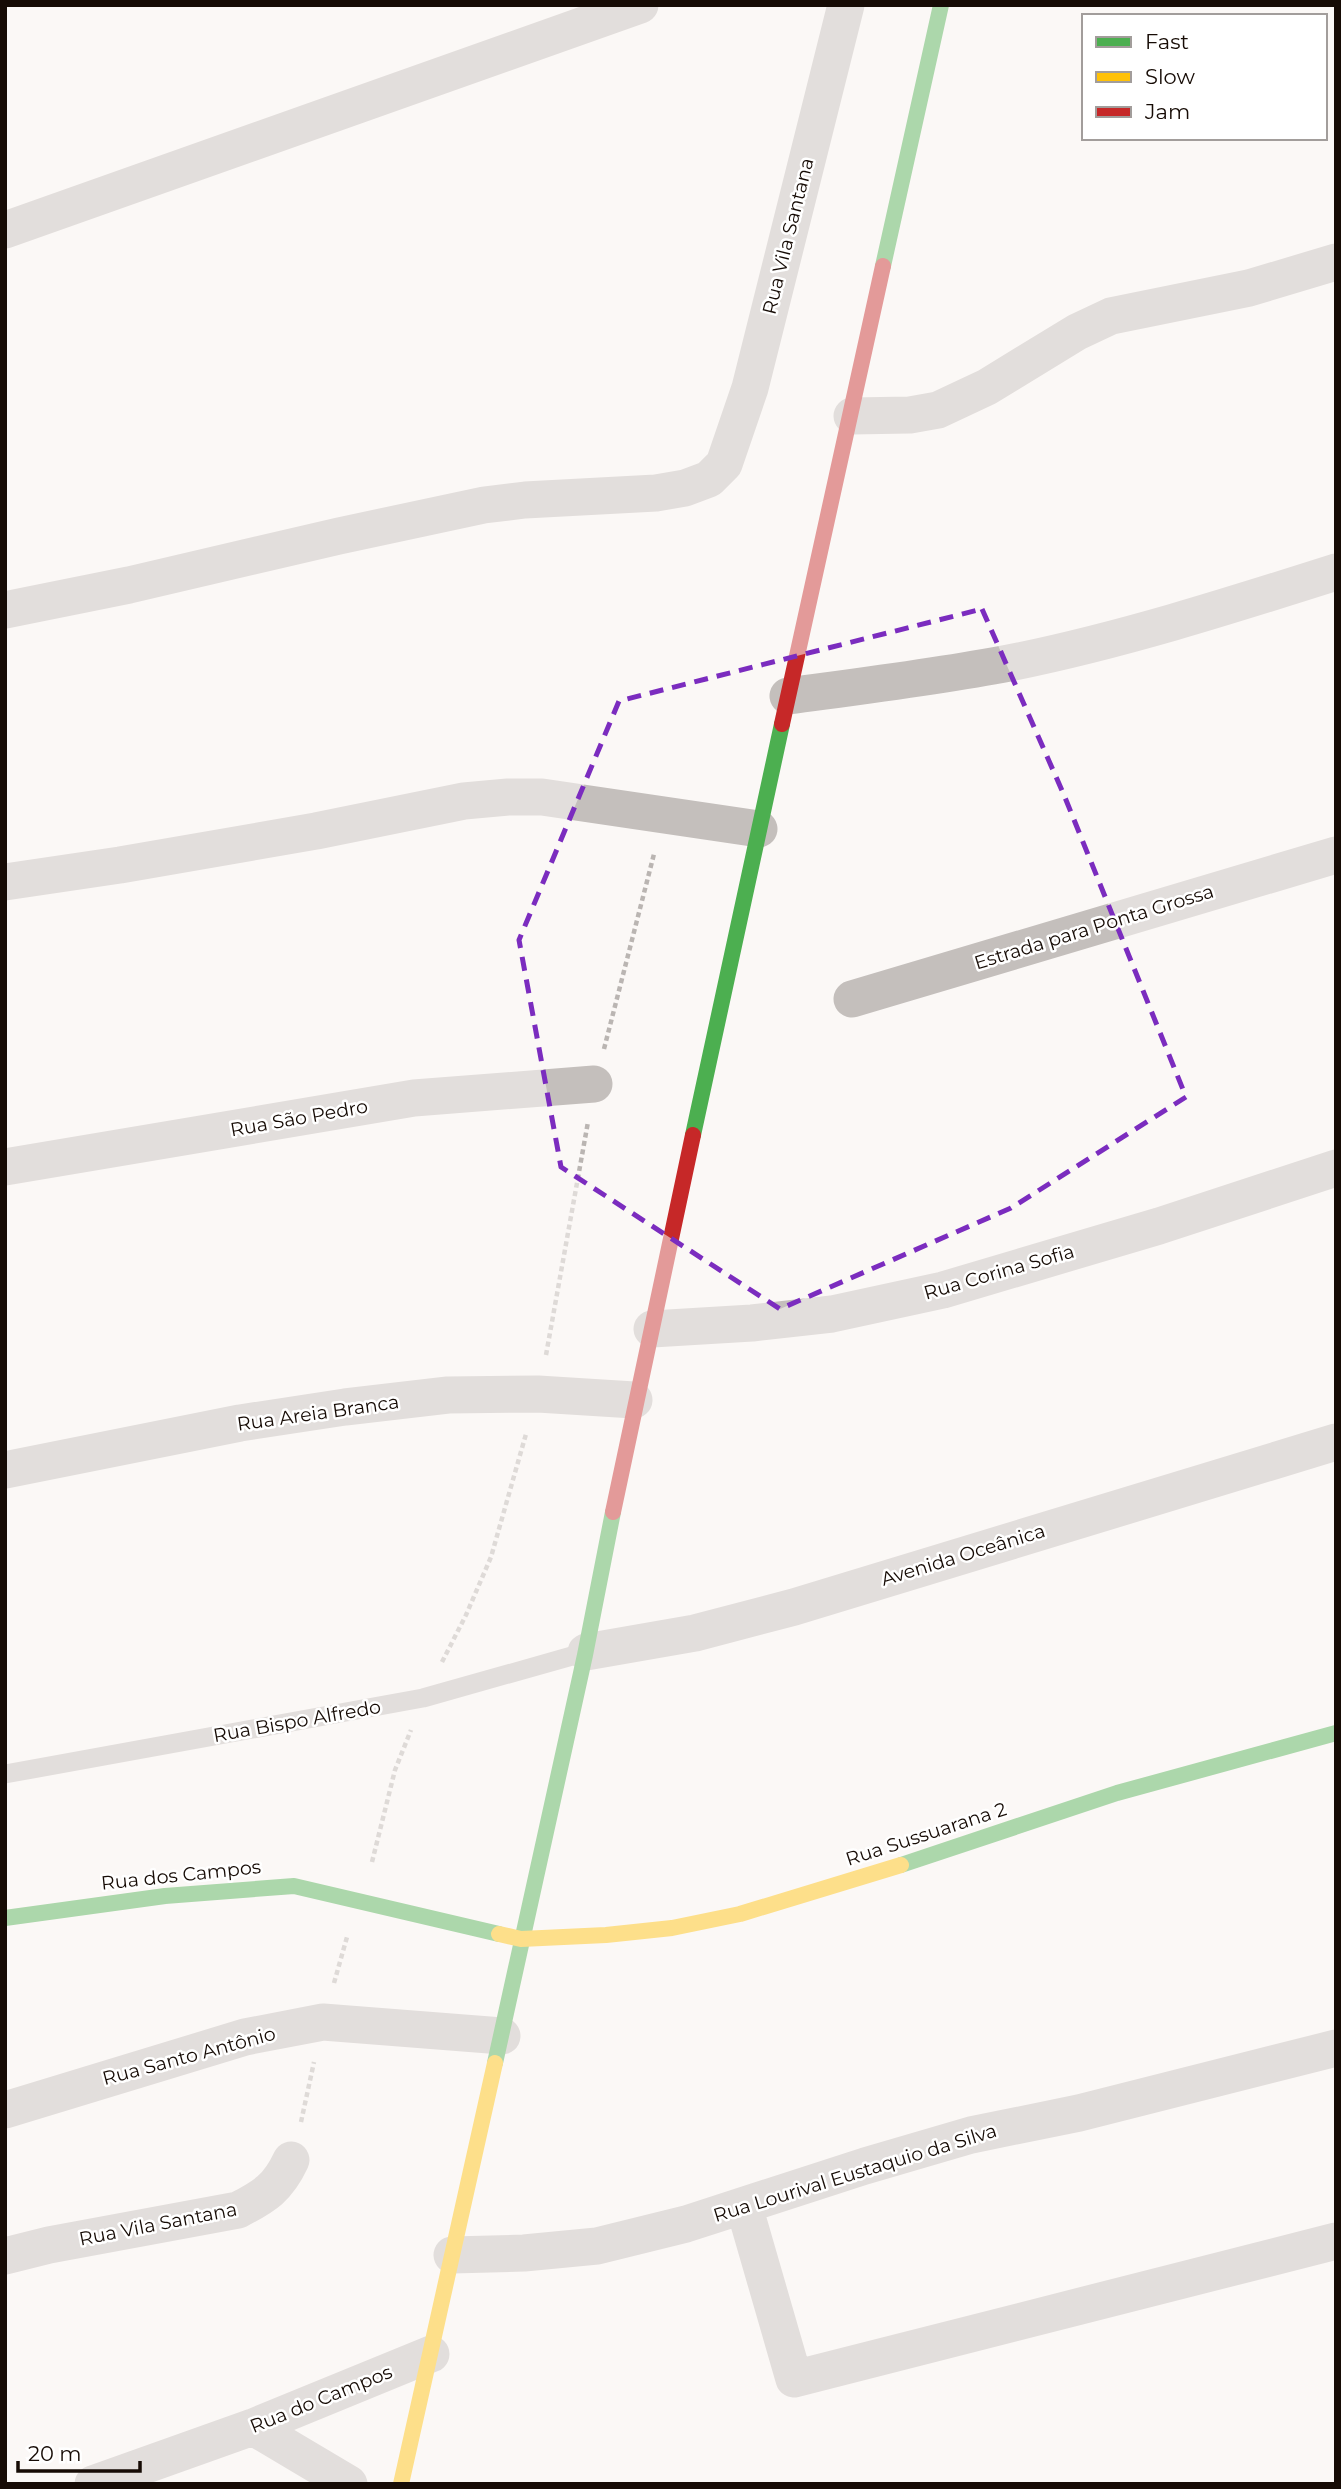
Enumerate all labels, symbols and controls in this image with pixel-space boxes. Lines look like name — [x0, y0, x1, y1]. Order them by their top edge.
legend — [1082, 14, 1327, 140]
text: Fast — [1145, 29, 1189, 54]
text: Slow — [1145, 64, 1195, 89]
text: Jam — [1144, 99, 1190, 124]
street label: Rua Vila Santana — [757, 155, 819, 317]
street label: Estrada para Ponta Grossa — [972, 880, 1216, 974]
street label: Rua São Pedro — [228, 1095, 370, 1141]
street label: Rua Corina Sofia — [921, 1239, 1077, 1305]
street label: Rua Areia Branca — [235, 1390, 401, 1436]
street label: Avenida Oceânica — [878, 1519, 1048, 1591]
street label: Rua Bispo Alfredo — [211, 1695, 383, 1747]
street label: Rua Sussuarana 2 — [843, 1797, 1009, 1871]
street label: Rua dos Campos — [100, 1855, 262, 1895]
street label: Rua Santo Antônio — [100, 2022, 278, 2090]
street label: Rua Lourival Eustaquio da Silva — [711, 2119, 999, 2227]
street label: Rua Vila Santana — [77, 2197, 239, 2251]
street label: Rua do Campos — [247, 2360, 395, 2438]
scale bar — [18, 2430, 140, 2474]
text: 20 m — [28, 2441, 82, 2466]

